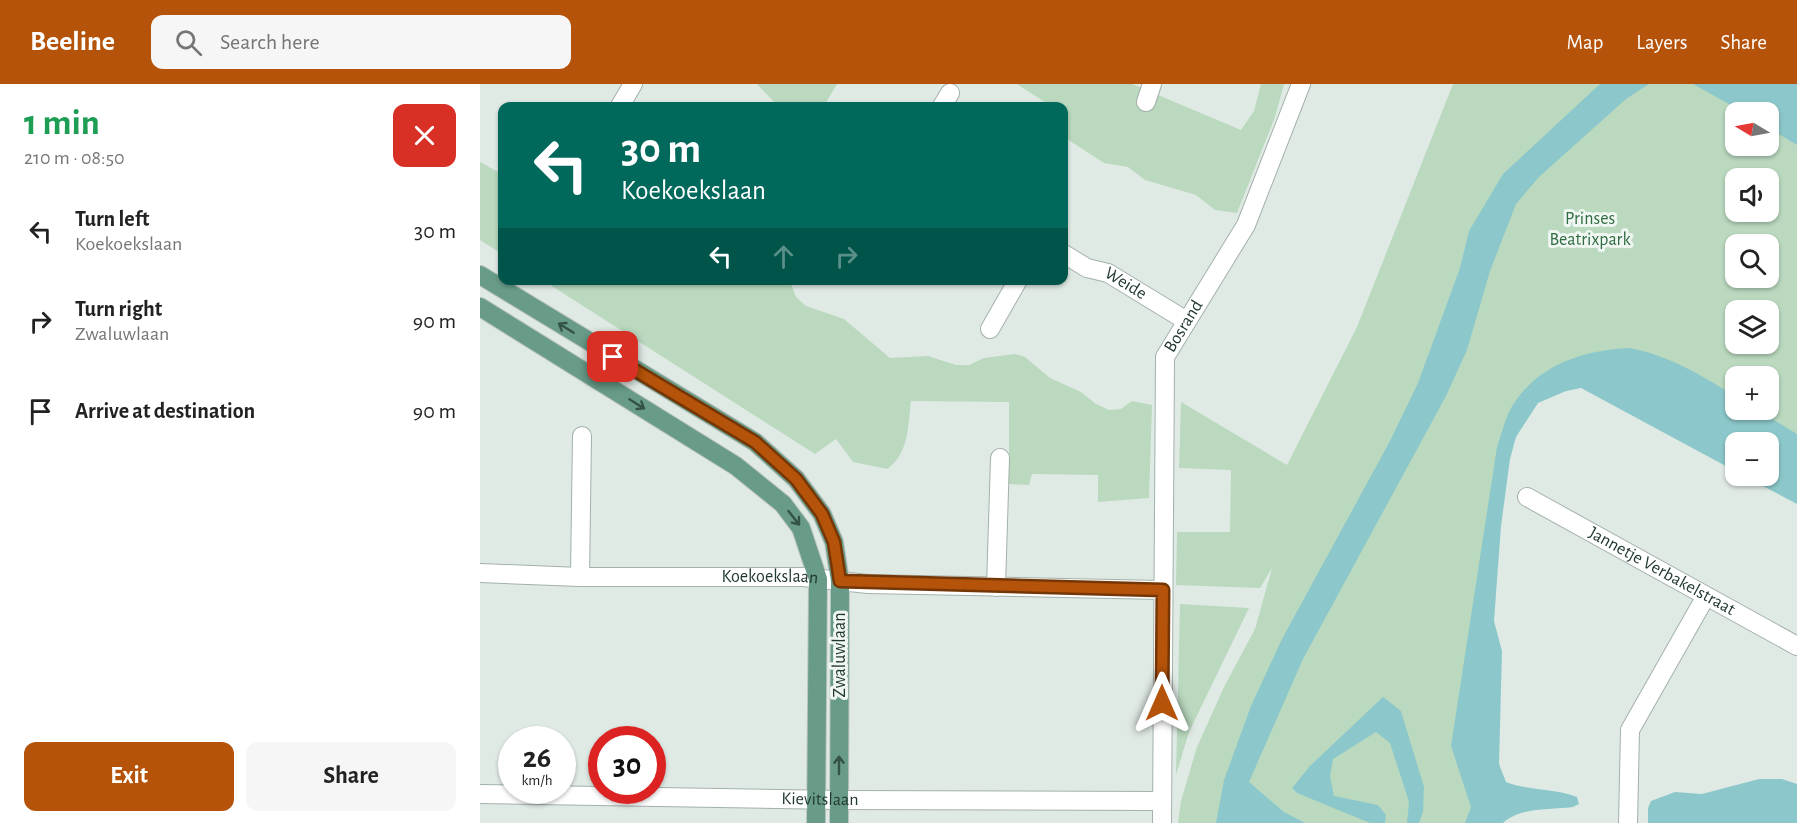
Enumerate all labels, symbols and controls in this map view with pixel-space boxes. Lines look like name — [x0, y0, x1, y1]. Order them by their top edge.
search box — [151, 15, 571, 69]
icon: search — [172, 26, 205, 59]
text: Beeline — [30, 28, 115, 56]
text: Search here — [220, 31, 320, 53]
text: Map — [1567, 32, 1603, 53]
text: Layers — [1636, 32, 1687, 53]
text: Share — [1720, 32, 1767, 53]
north arrow — [1725, 102, 1779, 156]
map controls — [1725, 102, 1779, 486]
button: close — [393, 104, 456, 167]
text: 1 min — [24, 105, 100, 141]
icon: left — [522, 126, 600, 204]
text: 30 m — [621, 128, 701, 170]
text: 210 m · 08:50 — [24, 148, 125, 168]
button: sound — [1725, 168, 1779, 222]
text: Koekoekslaan — [621, 177, 766, 204]
text: Turn left — [75, 208, 149, 230]
park label: Prinses Beatrixpark — [1549, 210, 1631, 249]
icon: left — [24, 215, 57, 248]
text: 30 m — [414, 220, 456, 242]
text: Koekoekslaan — [75, 234, 182, 254]
button: search — [1725, 234, 1779, 288]
icon: left — [704, 240, 737, 273]
icon: ahead — [767, 240, 800, 273]
icon: right — [830, 240, 863, 273]
street label: Weide — [1101, 264, 1150, 303]
street label: Bosrand — [1161, 297, 1207, 356]
text: Turn right — [75, 298, 162, 320]
button: layers — [1725, 300, 1779, 354]
icon: right — [24, 305, 57, 338]
text: 90 m — [413, 310, 456, 332]
one-way arrow — [558, 321, 575, 333]
text: Zwaluwlaan — [75, 324, 169, 344]
pin — [587, 331, 638, 382]
icon: arrive — [596, 340, 629, 373]
button: + — [1725, 366, 1779, 420]
icon: arrive — [24, 395, 57, 428]
one-way arrow — [628, 398, 645, 410]
text: Arrive at destination — [75, 400, 255, 422]
text: 90 m — [413, 400, 456, 422]
button: − — [1725, 432, 1779, 486]
one-way arrow — [787, 510, 800, 526]
street label: Jannetje Verbakelstraat — [1586, 524, 1738, 619]
street label: Koekoekslaan — [722, 568, 819, 588]
street label: Zwaluwlaan — [831, 613, 849, 698]
position arrow — [1130, 671, 1194, 735]
speed limit sign: 30 — [588, 726, 666, 804]
button: Exit — [24, 742, 234, 811]
button: Share — [246, 742, 456, 811]
text: 26 — [523, 743, 551, 773]
one-way arrow — [833, 755, 845, 775]
text: km/h — [522, 773, 552, 788]
street label: Kievitslaan — [781, 790, 859, 809]

